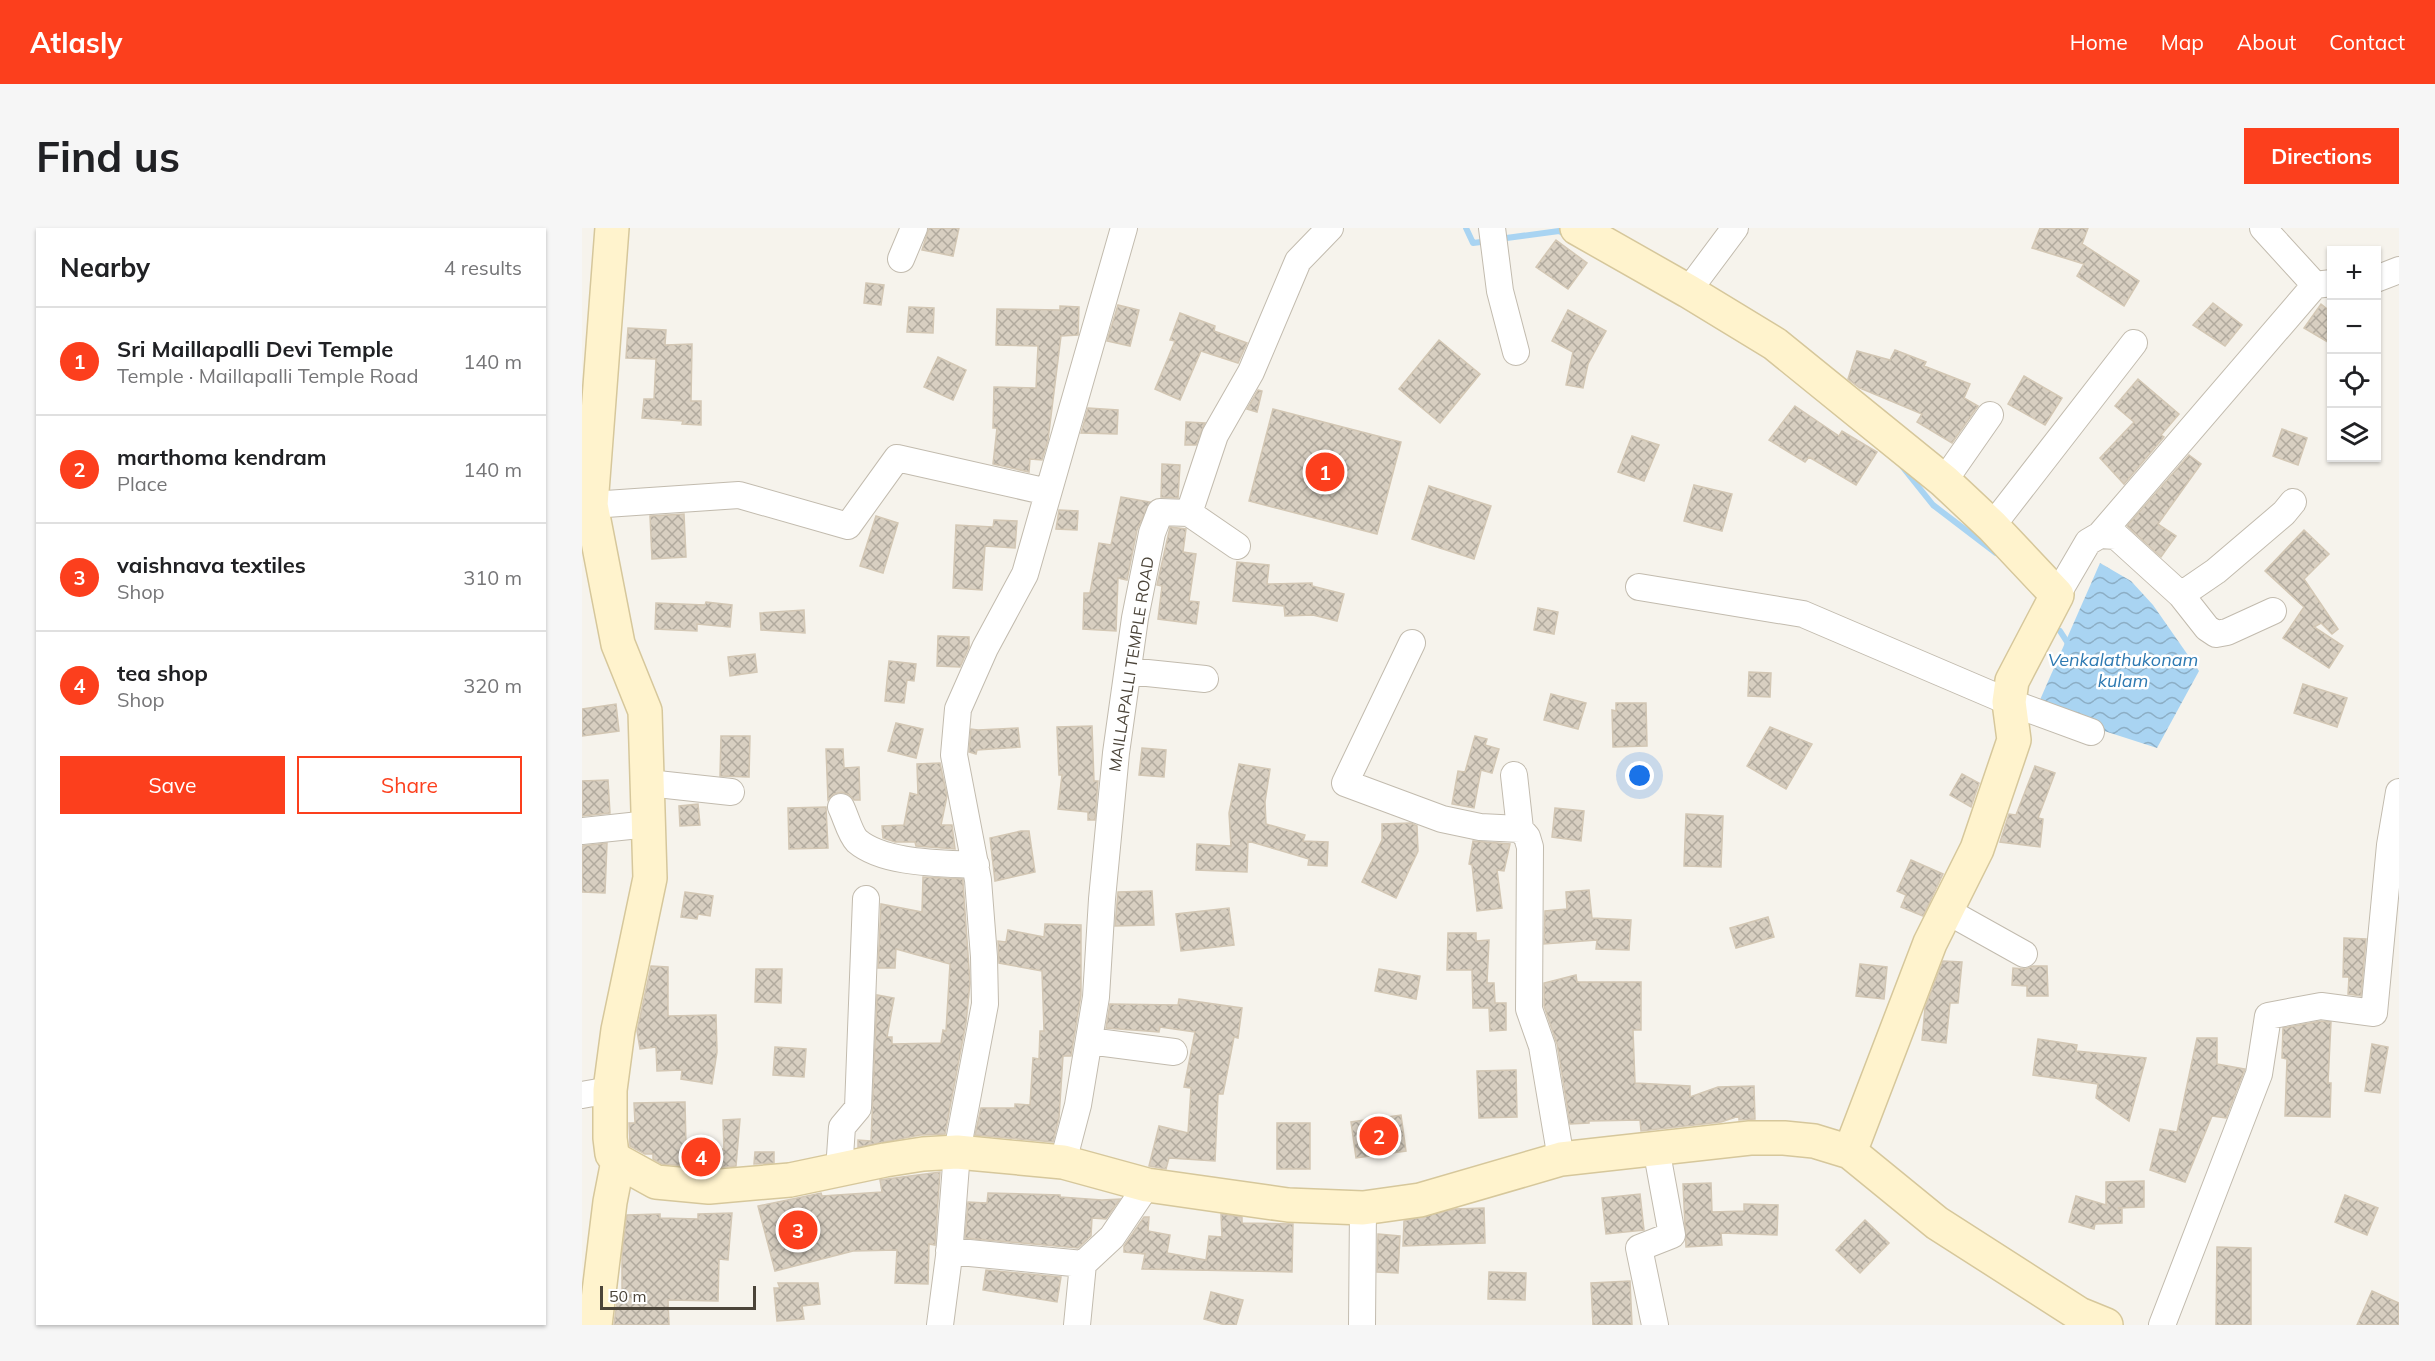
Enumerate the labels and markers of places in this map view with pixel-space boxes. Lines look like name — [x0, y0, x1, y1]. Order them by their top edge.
pin: 1 — [1306, 450, 1344, 494]
pin: 2 — [1360, 1114, 1398, 1158]
pin: 4 — [682, 1134, 720, 1180]
pin: 3 — [778, 1208, 818, 1252]

